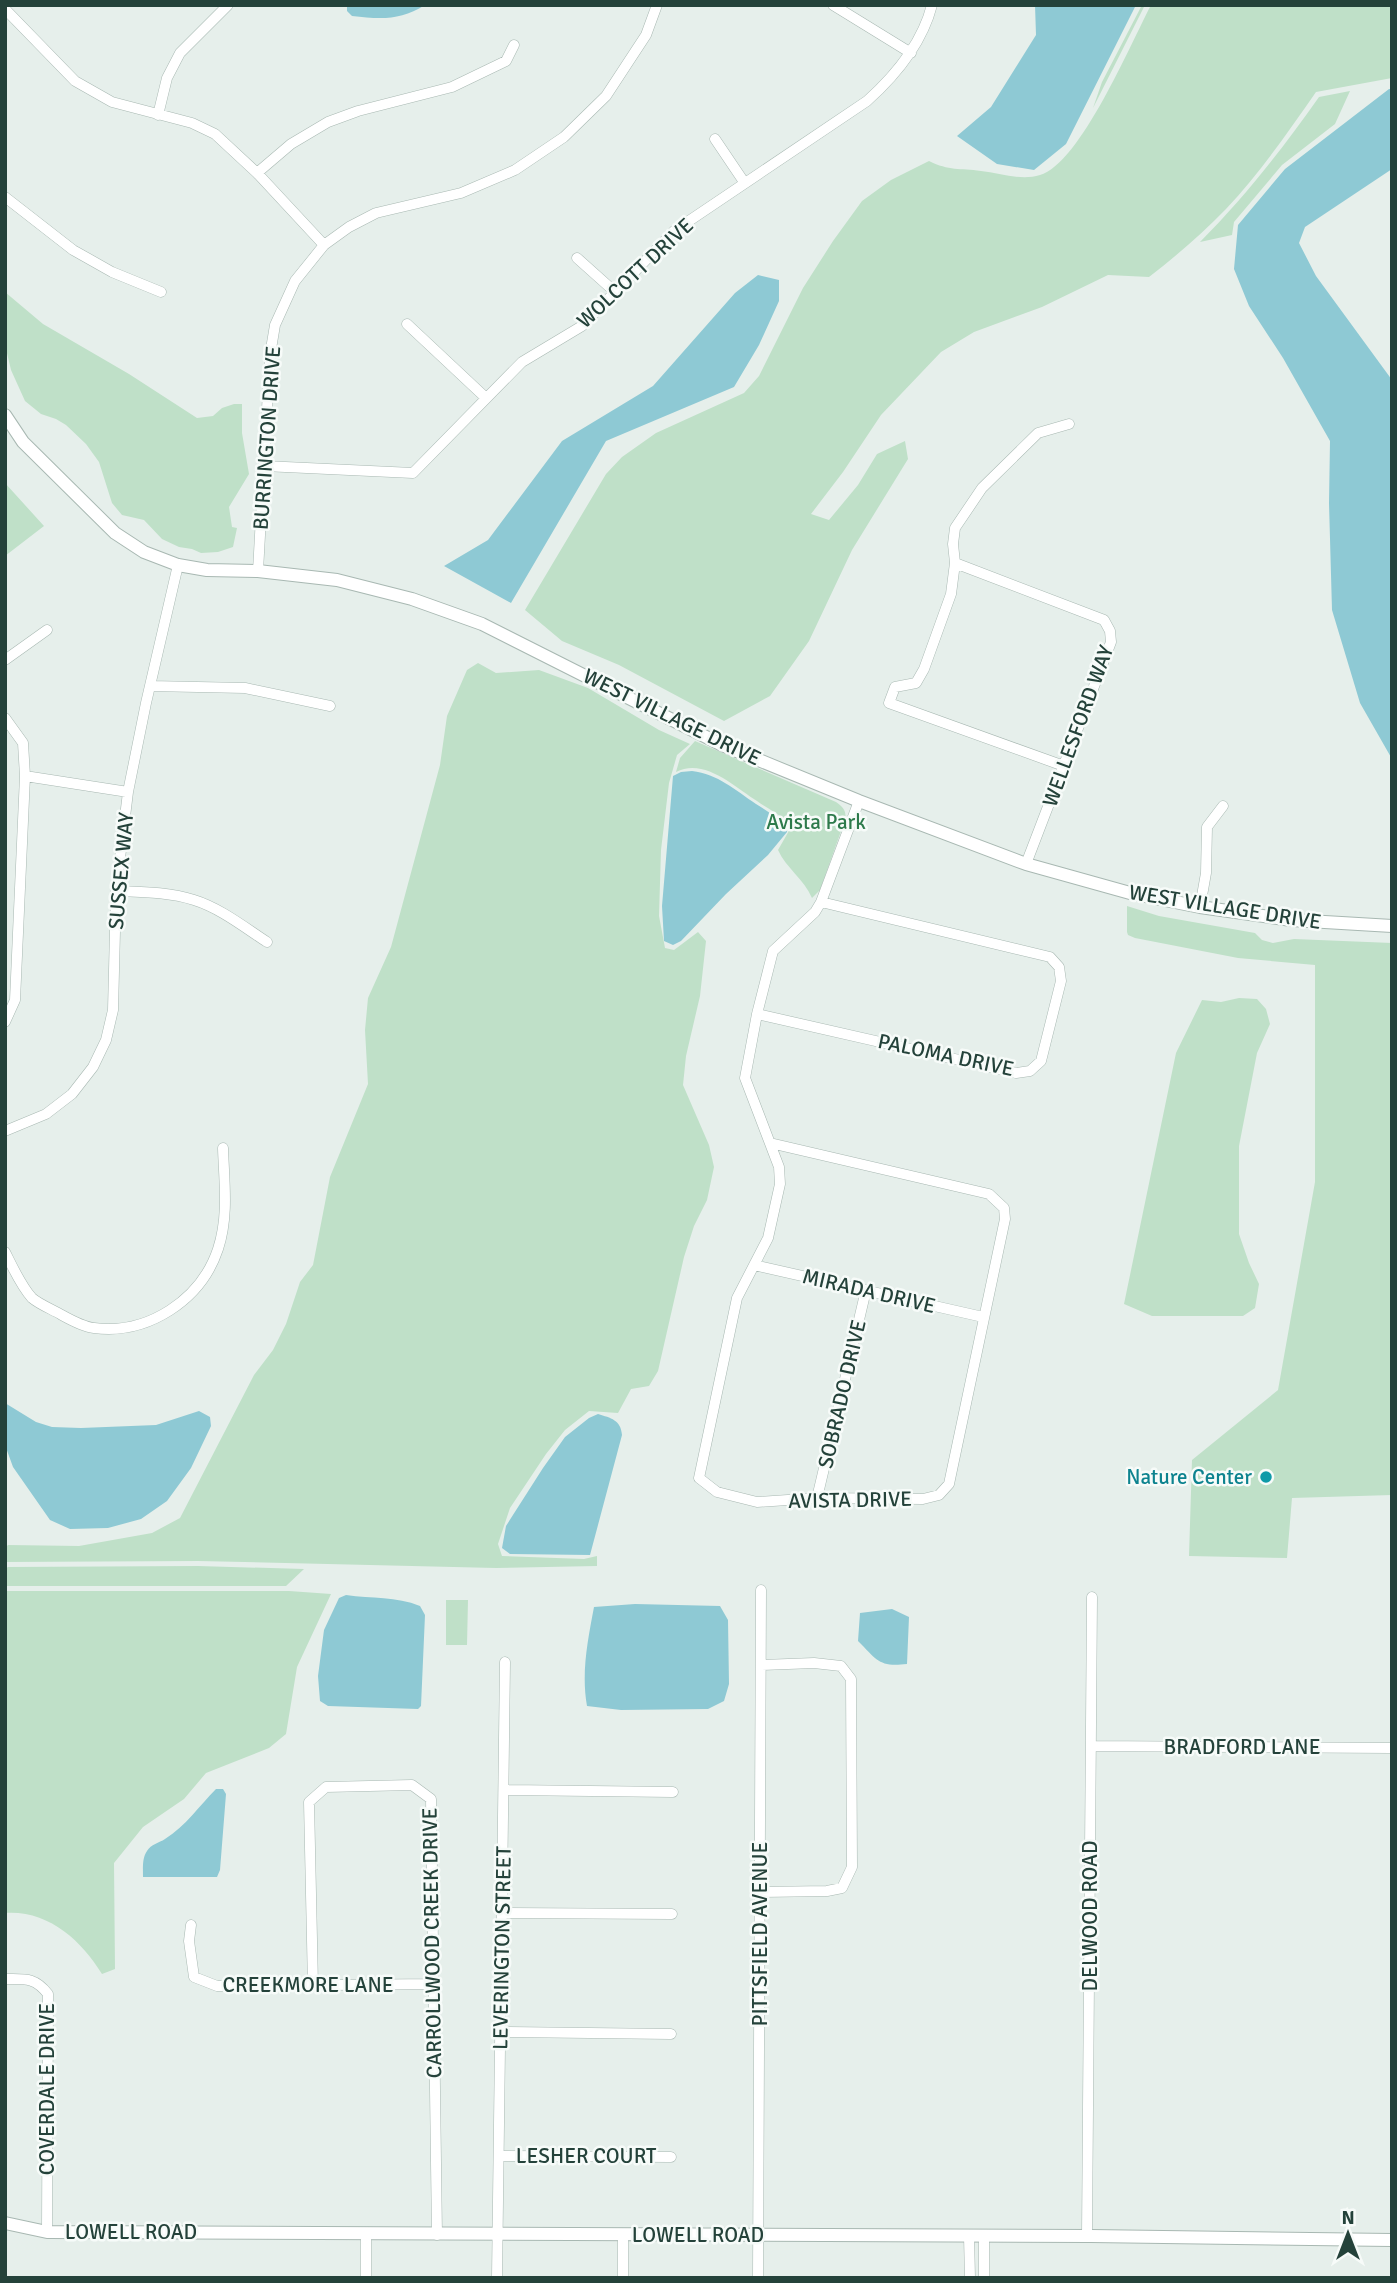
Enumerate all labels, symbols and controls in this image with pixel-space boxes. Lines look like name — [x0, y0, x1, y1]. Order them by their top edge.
street label: WOLCOTT DRIVE — [571, 212, 699, 334]
street label: BURRINGTON DRIVE — [248, 345, 286, 531]
street label: WELLESFORD WAY — [1037, 641, 1119, 810]
street label: WEST VILLAGE DRIVE — [579, 663, 765, 771]
park label: Avista Park — [766, 809, 866, 835]
street label: SUSSEX WAY — [103, 811, 139, 931]
street label: WEST VILLAGE DRIVE — [1127, 879, 1323, 935]
street label: PALOMA DRIVE — [876, 1028, 1016, 1082]
street label: MIRADA DRIVE — [800, 1263, 938, 1319]
street label: SOBRADO DRIVE — [812, 1317, 872, 1471]
place label: Nature Center — [1126, 1464, 1252, 1490]
marker: Nature Center — [1258, 1469, 1274, 1485]
street label: AVISTA DRIVE — [788, 1486, 912, 1514]
street label: BRADFORD LANE — [1163, 1734, 1321, 1760]
street label: CARROLLWOOD CREEK DRIVE — [417, 1807, 447, 2079]
street label: DELWOOD ROAD — [1077, 1840, 1103, 1992]
street label: PITTSFIELD AVENUE — [747, 1842, 773, 2026]
street label: LEVERINGTON STREET — [487, 1845, 517, 2050]
street label: CREEKMORE LANE — [222, 1972, 394, 1998]
street label: COVERDALE DRIVE — [34, 2003, 60, 2175]
street label: LESHER COURT — [516, 2143, 657, 2169]
north arrow — [1313, 2199, 1383, 2269]
text: N — [1341, 2206, 1355, 2230]
street label: LOWELL ROAD — [65, 2219, 197, 2245]
street label: LOWELL ROAD — [632, 2222, 764, 2248]

